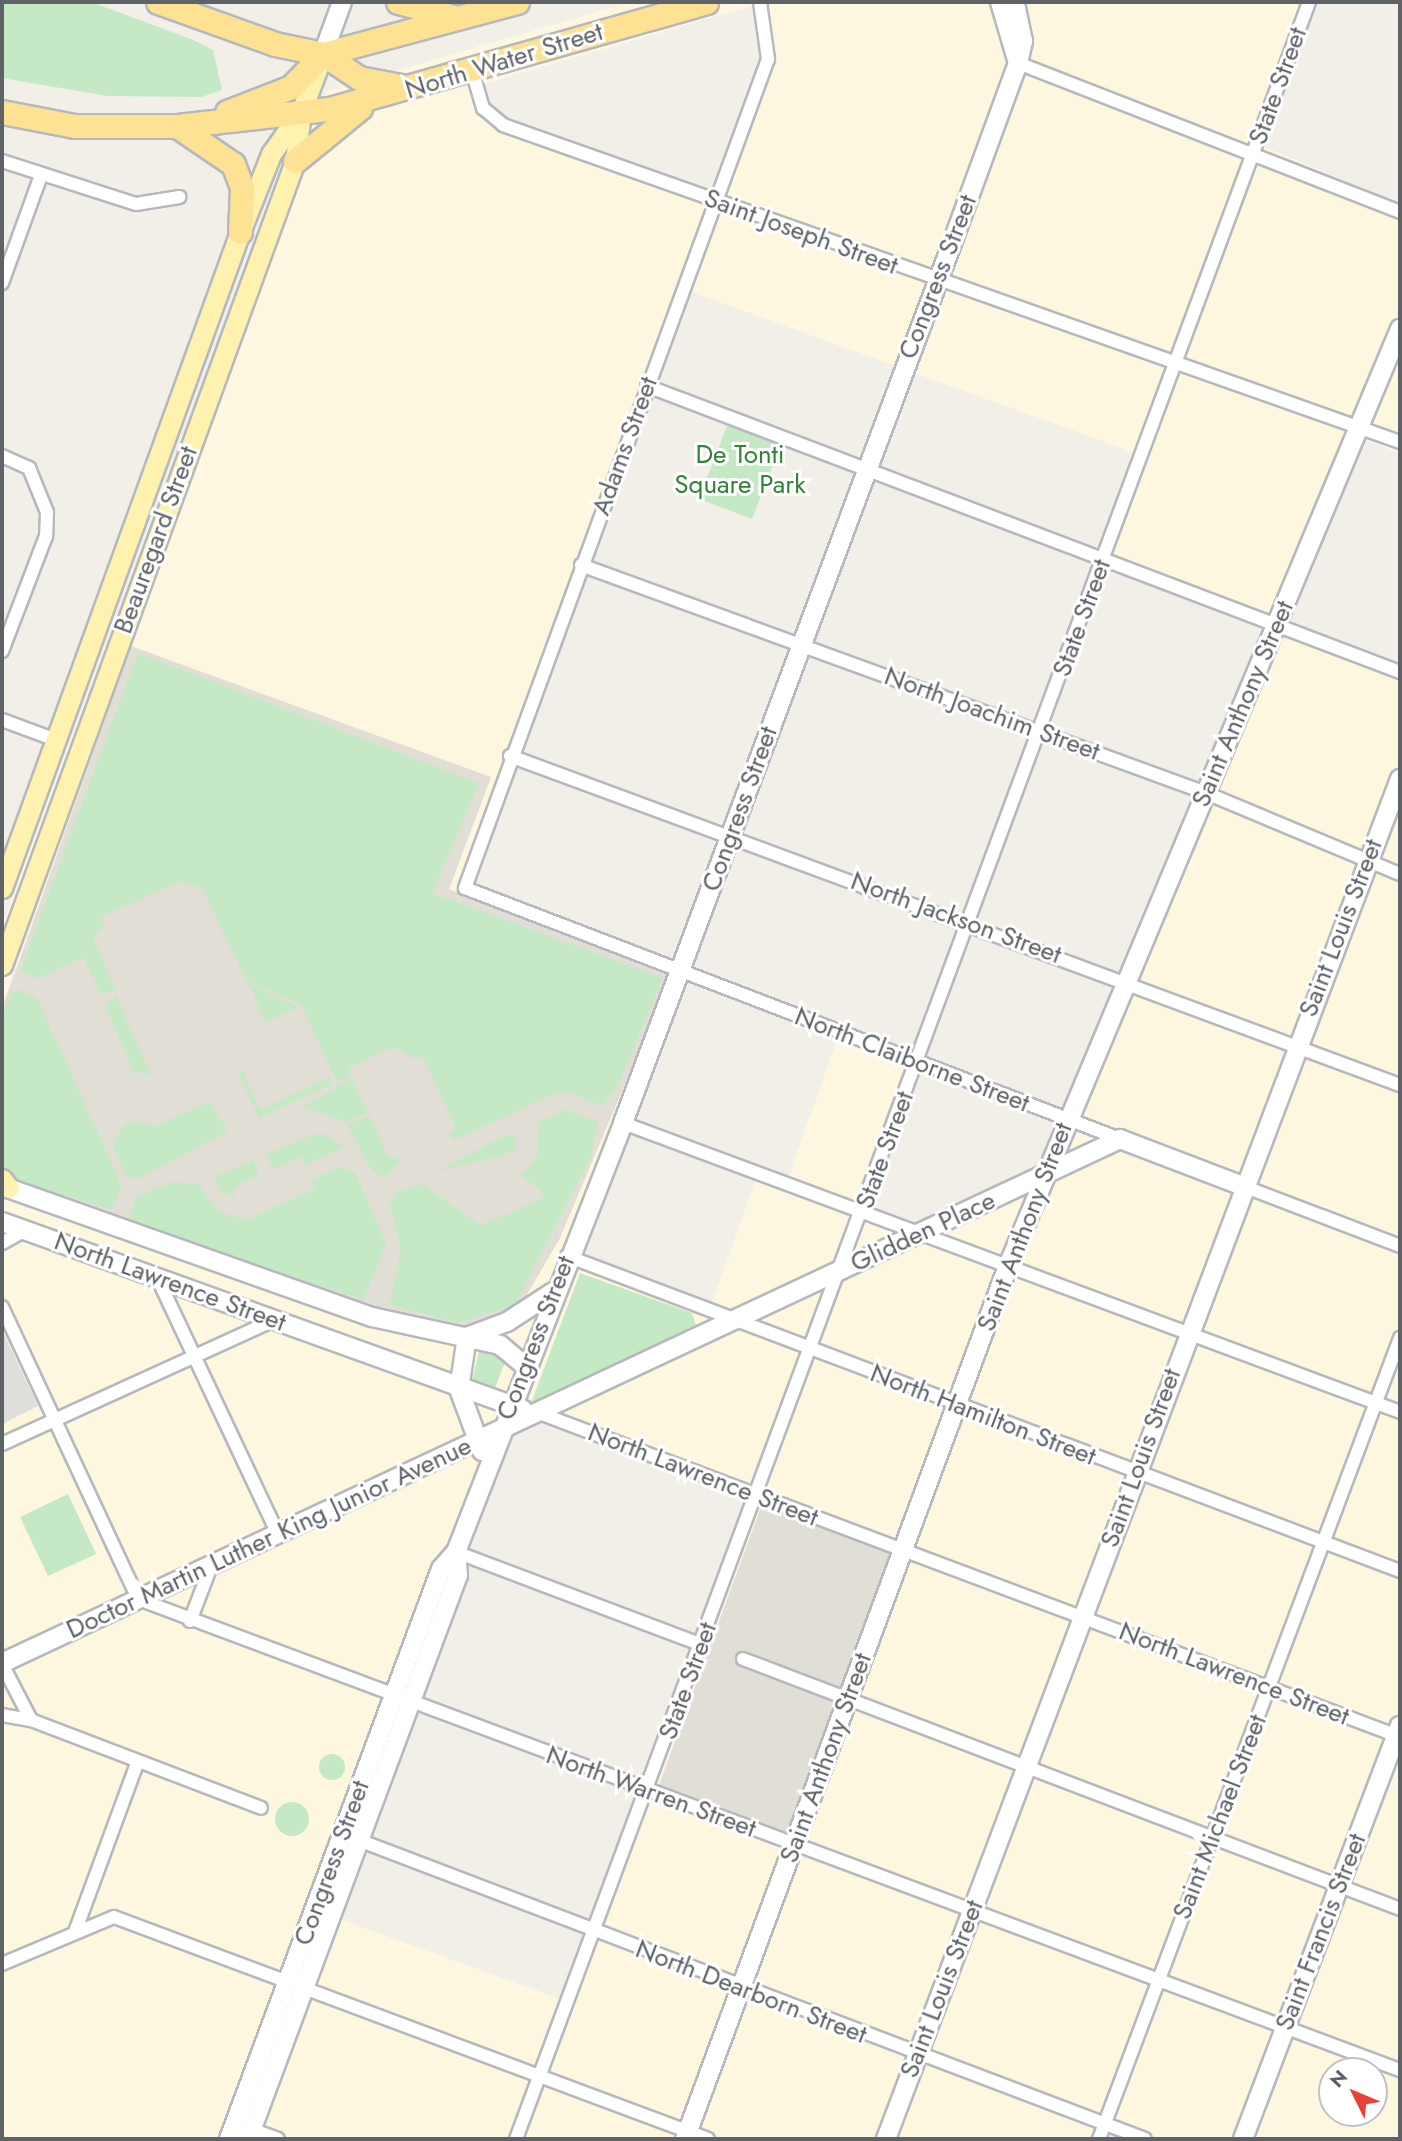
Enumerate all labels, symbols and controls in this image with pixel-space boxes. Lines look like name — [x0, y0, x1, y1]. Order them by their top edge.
street label: North Water Street — [401, 16, 607, 106]
street label: State Street — [1242, 23, 1314, 149]
street label: Saint Joseph Street — [700, 182, 902, 282]
street label: Congress Street — [892, 191, 984, 363]
street label: Adams Street — [586, 372, 664, 520]
park label: De Tonti Square Park — [674, 439, 806, 500]
street label: Beauregard Street — [108, 442, 204, 638]
street label: State Street — [1046, 555, 1118, 681]
street label: Saint Anthony Street — [1185, 596, 1301, 812]
street label: North Joachim Street — [880, 661, 1104, 767]
street label: Congress Street — [696, 722, 784, 896]
street label: Saint Louis Street — [1293, 835, 1389, 1021]
street label: North Jackson Street — [846, 865, 1066, 971]
street label: North Claiborne Street — [790, 1001, 1034, 1119]
street label: State Street — [849, 1087, 921, 1213]
street label: Saint Anthony Street — [971, 1118, 1079, 1336]
street label: Glidden Place — [846, 1185, 1000, 1279]
street label: North Lawrence Street — [50, 1226, 290, 1338]
street label: Congress Street — [490, 1252, 582, 1424]
street label: North Hamilton Street — [866, 1358, 1100, 1472]
street label: Saint Louis Street — [1094, 1364, 1188, 1552]
street label: North Lawrence Street — [584, 1417, 822, 1533]
street label: Doctor Martin Luther King Junior Avenue — [62, 1430, 476, 1646]
street label: North Lawrence Street — [1115, 1616, 1353, 1732]
street label: State Street — [652, 1618, 724, 1744]
street label: Saint Anthony Street — [774, 1649, 878, 1867]
street label: Saint Michael Street — [1167, 1710, 1273, 1924]
street label: North Warren Street — [542, 1740, 760, 1844]
street label: Congress Street — [288, 1776, 376, 1950]
street label: Saint Francis Street — [1269, 1829, 1373, 2035]
street label: Saint Louis Street — [894, 1896, 990, 2082]
street label: North Dearborn Street — [631, 1934, 871, 2050]
north arrow — [1318, 2057, 1388, 2127]
text: N — [1324, 2064, 1354, 2093]

